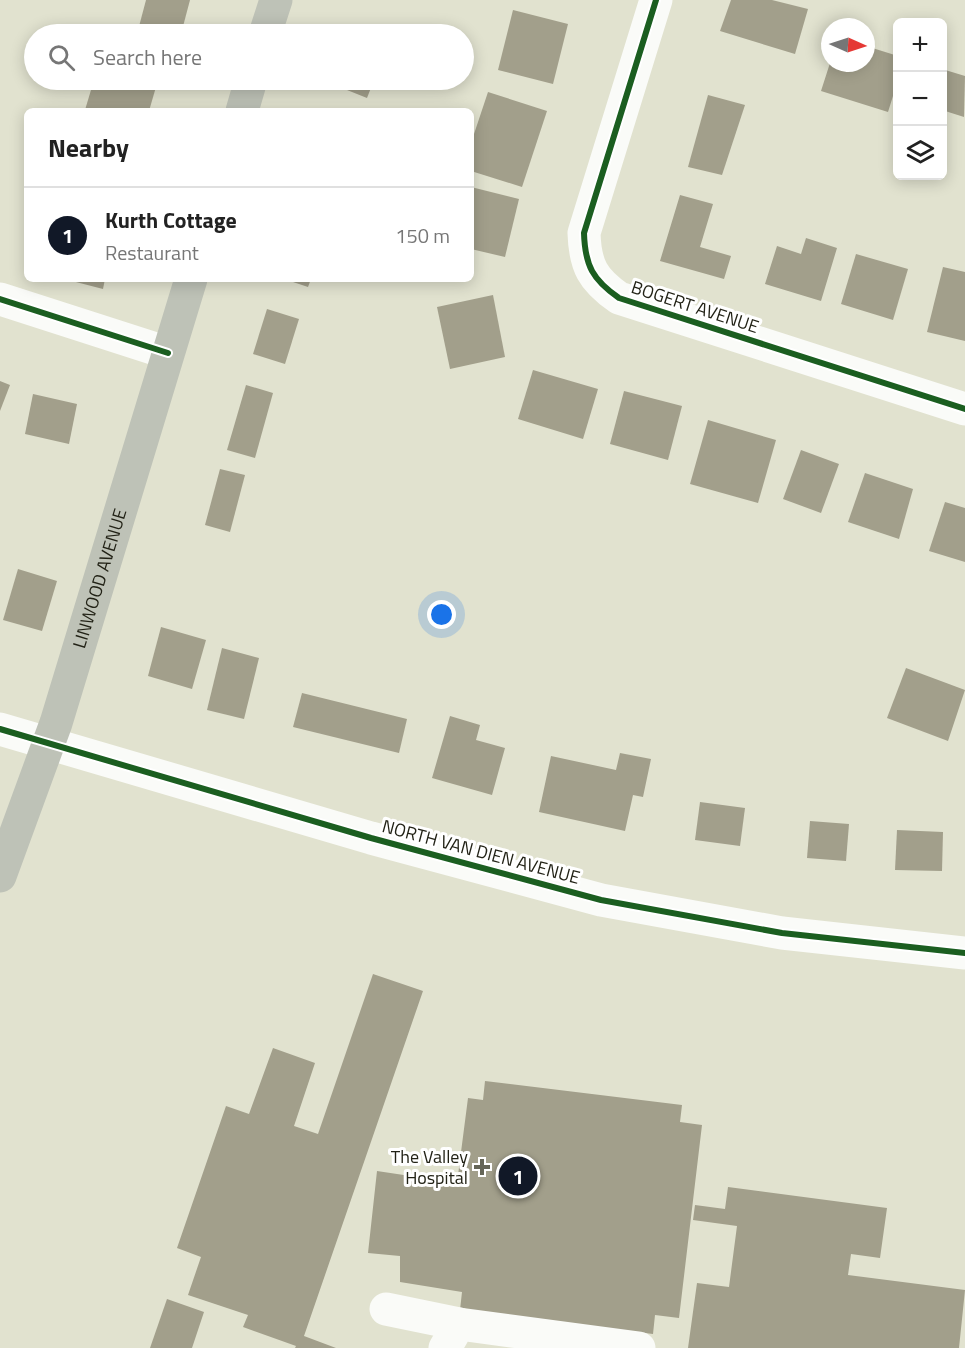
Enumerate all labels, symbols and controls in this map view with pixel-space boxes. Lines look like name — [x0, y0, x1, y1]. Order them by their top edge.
north arrow — [821, 18, 875, 72]
map controls — [893, 18, 947, 180]
button: + — [893, 18, 947, 72]
search box — [24, 24, 474, 90]
text: Search here — [93, 40, 202, 74]
icon: search — [45, 41, 78, 74]
button: − — [893, 72, 947, 126]
button: layers — [893, 126, 947, 180]
text: Nearby — [48, 128, 129, 167]
text: Kurth Cottage — [105, 203, 237, 237]
text: 1 — [62, 220, 73, 251]
text: 150 m — [395, 220, 450, 251]
text: Restaurant — [105, 237, 199, 268]
street label: BOGERT AVENUE — [628, 273, 762, 340]
street label: LINWOOD AVENUE — [65, 505, 133, 652]
your location — [427, 600, 456, 629]
street label: NORTH VAN DIEN AVENUE — [379, 812, 583, 891]
place label: The Valley Hospital — [391, 1143, 468, 1191]
pin: 1 — [498, 1154, 538, 1198]
marker: The Valley Hospital — [473, 1158, 491, 1176]

